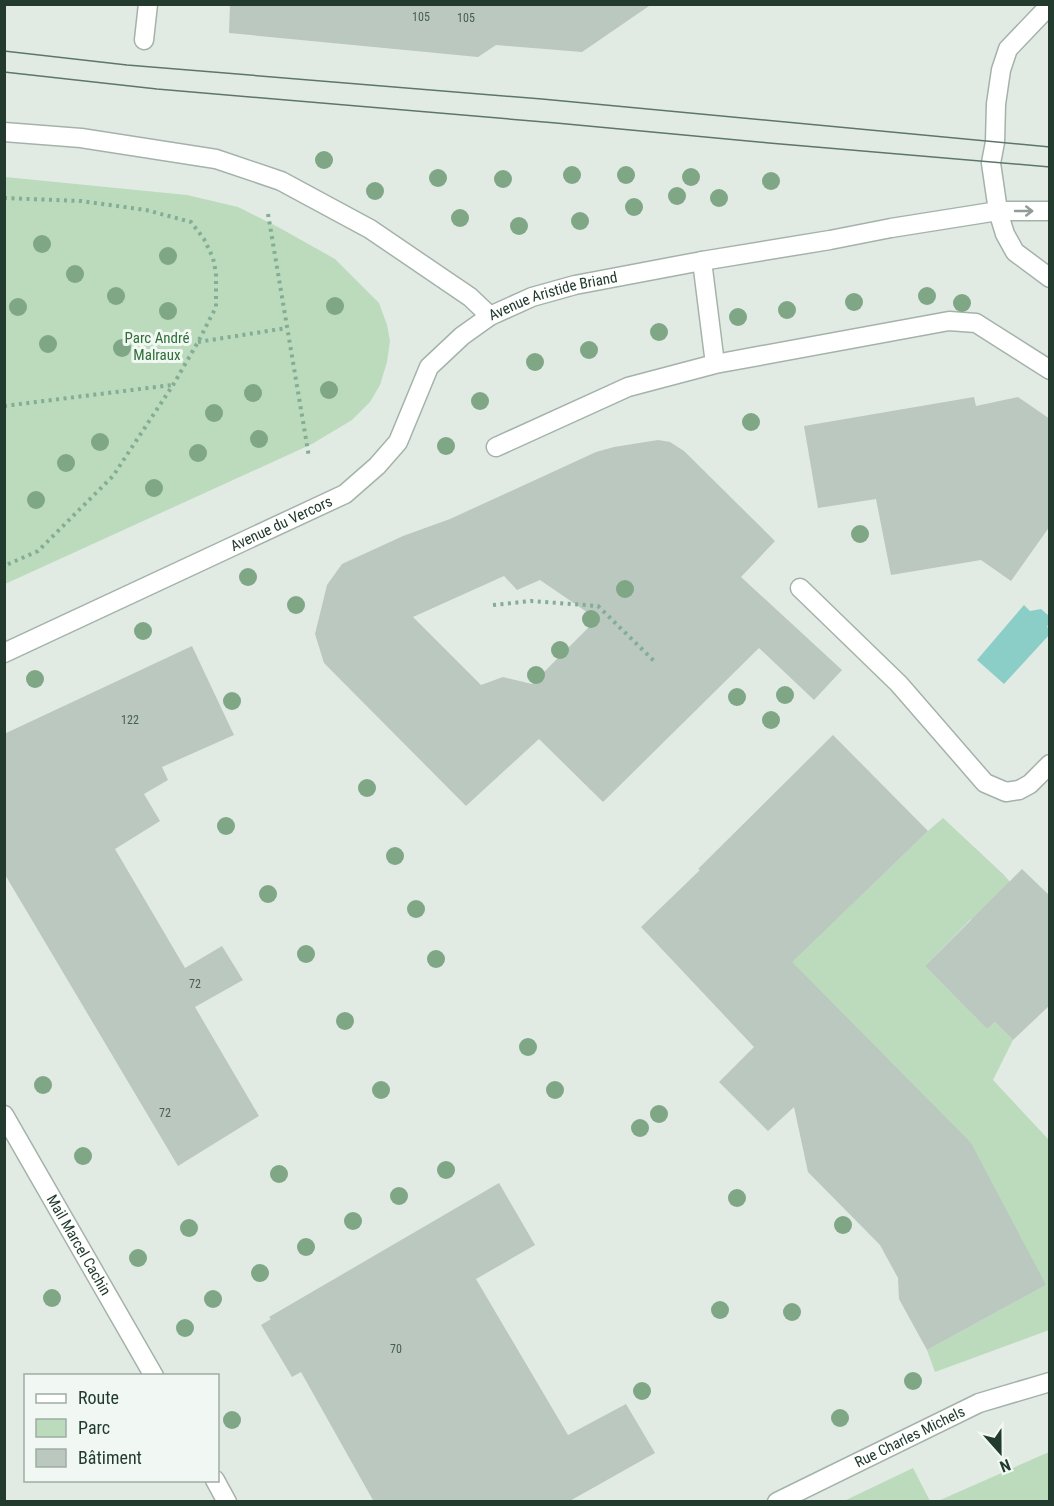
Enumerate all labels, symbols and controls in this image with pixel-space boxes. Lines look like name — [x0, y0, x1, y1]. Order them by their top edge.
house number: 105 — [412, 10, 430, 24]
house number: 105 — [457, 11, 475, 25]
one-way arrow — [1013, 205, 1033, 217]
street label: Avenue Aristide Briand — [486, 268, 619, 324]
park label: Parc André Malraux — [124, 329, 190, 364]
street label: Avenue du Vercors — [228, 492, 335, 555]
house number: 122 — [121, 713, 139, 727]
house number: 72 — [189, 977, 201, 991]
house number: 72 — [159, 1106, 171, 1120]
street label: Mail Marcel Cachin — [43, 1191, 115, 1299]
house number: 70 — [390, 1342, 402, 1356]
legend — [24, 1374, 219, 1482]
text: Route — [78, 1387, 119, 1408]
street label: Rue Charles Michels — [852, 1402, 968, 1471]
text: Parc — [78, 1417, 110, 1438]
north arrow — [970, 1422, 1030, 1482]
text: Bâtiment — [78, 1447, 142, 1468]
text: N — [997, 1455, 1013, 1476]

